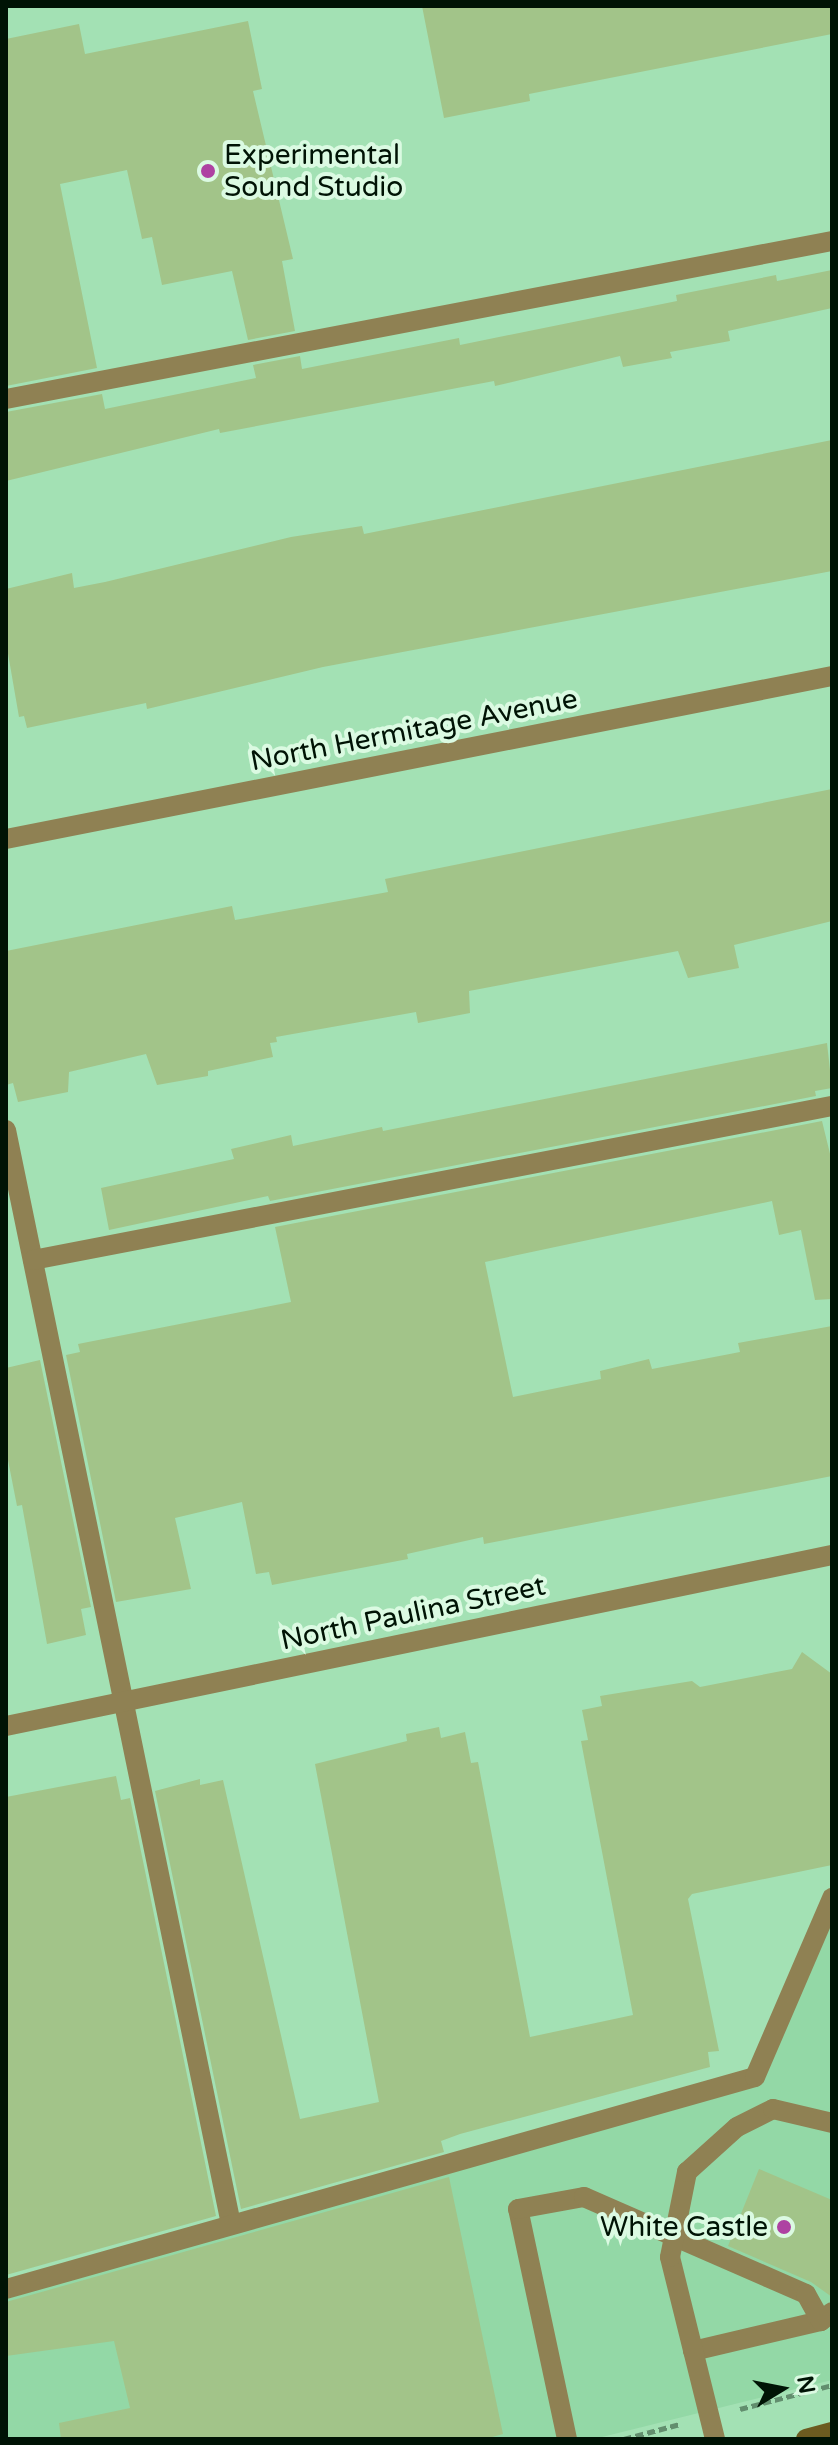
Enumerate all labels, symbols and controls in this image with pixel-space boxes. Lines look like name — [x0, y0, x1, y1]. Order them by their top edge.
place label: Experimental Sound Studio — [224, 138, 403, 204]
marker: Experimental Sound Studio — [199, 162, 217, 180]
street label: North Hermitage Avenue — [248, 682, 580, 778]
street label: North Paulina Street — [278, 1569, 548, 1657]
place label: White Castle — [600, 2210, 768, 2244]
marker: White Castle — [775, 2218, 793, 2236]
north arrow — [742, 2349, 822, 2429]
text: N — [791, 2374, 820, 2396]

